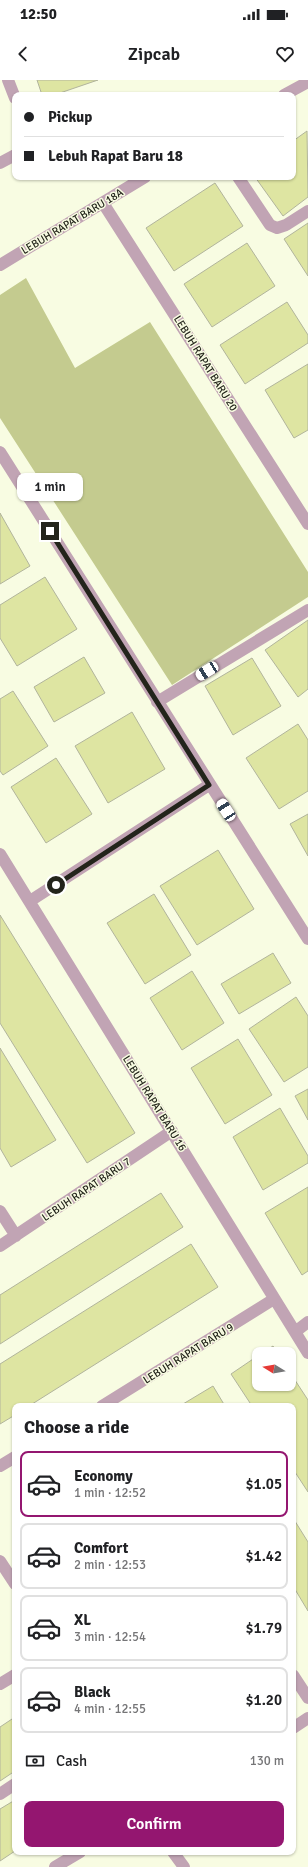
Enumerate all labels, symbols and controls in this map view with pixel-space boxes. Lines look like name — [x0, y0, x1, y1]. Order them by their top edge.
text: 12:50 — [20, 5, 57, 23]
icon: back — [12, 43, 34, 65]
text: Zipcab — [128, 43, 180, 65]
icon: heart — [274, 43, 296, 65]
text: Pickup — [48, 108, 92, 126]
text: Lebuh Rapat Baru 18 — [48, 147, 183, 165]
street label: LEBUH RAPAT BARU 18A — [19, 186, 126, 257]
street label: LEBUH RAPAT BARU 20 — [171, 313, 240, 413]
callout: 1 min — [17, 473, 83, 501]
text: 1 min — [34, 479, 66, 495]
route end — [41, 522, 59, 540]
car — [194, 660, 220, 682]
car — [214, 797, 238, 823]
route start — [47, 876, 65, 894]
street label: LEBUH RAPAT BARU 16 — [120, 1053, 189, 1153]
street label: LEBUH RAPAT BARU 7 — [40, 1155, 133, 1224]
street label: LEBUH RAPAT BARU 9 — [141, 1320, 236, 1387]
north arrow — [252, 1347, 296, 1391]
map controls — [252, 1347, 296, 1391]
text: Choose a ride — [24, 1416, 129, 1438]
icon: car — [26, 1466, 62, 1502]
text: Economy — [74, 1467, 133, 1485]
text: $1.05 — [245, 1475, 282, 1493]
text: 1 min · 12:52 — [74, 1485, 146, 1501]
icon: car — [26, 1538, 62, 1574]
text: Comfort — [74, 1539, 128, 1557]
text: $1.42 — [245, 1547, 282, 1565]
text: 2 min · 12:53 — [74, 1557, 146, 1573]
icon: car — [26, 1610, 62, 1646]
text: XL — [74, 1611, 91, 1629]
text: $1.79 — [245, 1619, 282, 1637]
text: 3 min · 12:54 — [74, 1629, 146, 1645]
icon: car — [26, 1682, 62, 1718]
text: Black — [74, 1683, 111, 1701]
text: $1.20 — [245, 1691, 282, 1709]
text: 4 min · 12:55 — [74, 1701, 146, 1717]
icon: cash — [24, 1750, 46, 1772]
text: Cash — [56, 1752, 87, 1770]
text: 130 m — [250, 1753, 284, 1769]
button: Confirm — [24, 1801, 284, 1847]

